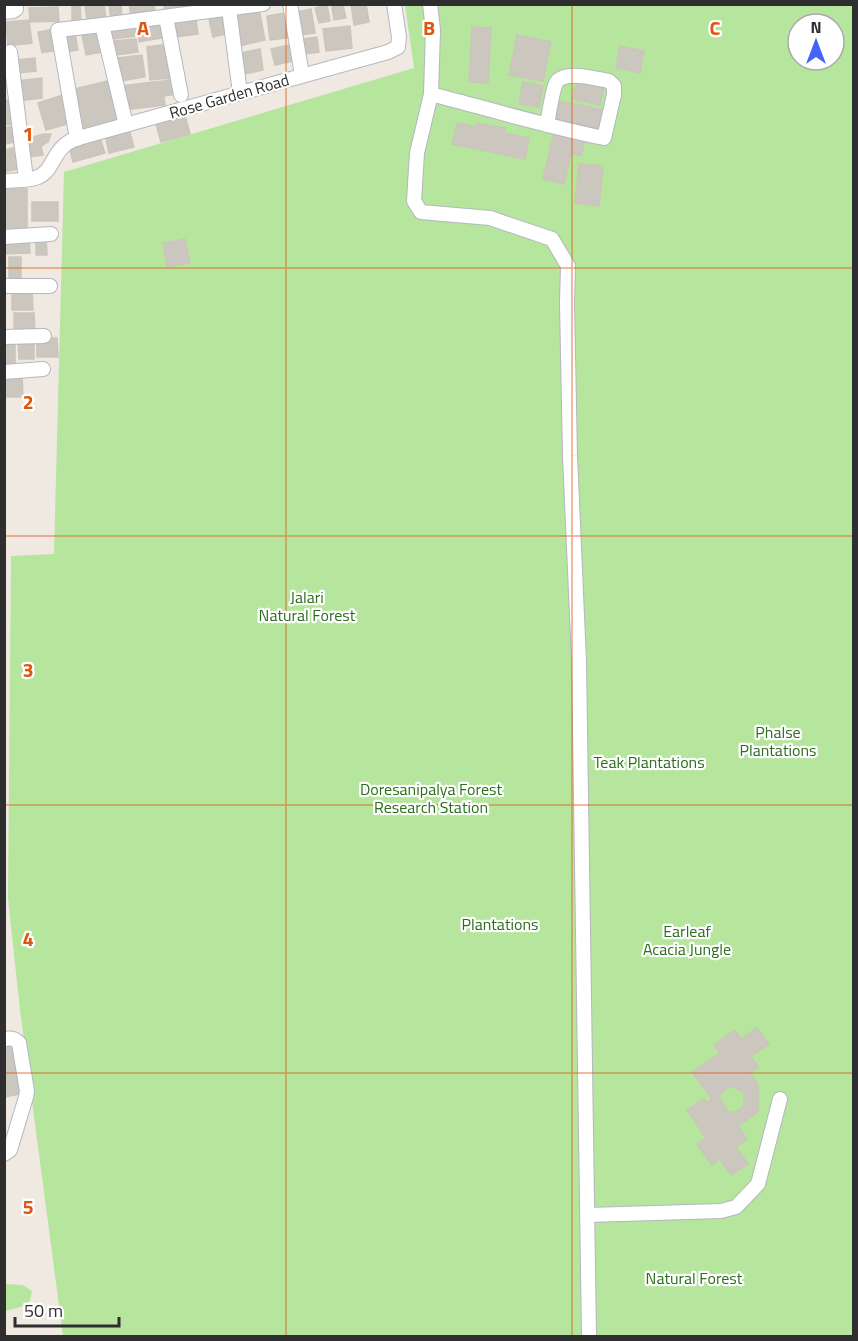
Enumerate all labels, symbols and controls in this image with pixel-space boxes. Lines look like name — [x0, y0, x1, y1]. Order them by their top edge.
text: A — [137, 12, 149, 43]
text: B — [423, 12, 435, 43]
text: C — [710, 12, 721, 43]
north arrow — [786, 12, 846, 72]
text: N — [810, 15, 822, 39]
street label: Rose Garden Road — [166, 67, 292, 125]
text: 1 — [22, 118, 34, 149]
text: 2 — [22, 386, 34, 417]
park label: Jalari Natural Forest — [259, 585, 356, 627]
text: 3 — [22, 654, 34, 685]
park label: Phalse Plantations — [740, 720, 816, 762]
park label: Teak Plantations — [593, 750, 705, 774]
park label: Doresanipalya Forest Research Station — [360, 777, 502, 819]
park label: Plantations — [462, 912, 538, 936]
park label: Earleaf Acacia Jungle — [643, 919, 731, 961]
text: 4 — [22, 923, 34, 954]
text: 5 — [22, 1191, 34, 1222]
park label: Natural Forest — [646, 1266, 743, 1290]
scale bar — [15, 1290, 118, 1328]
text: 50 m — [24, 1297, 63, 1324]

